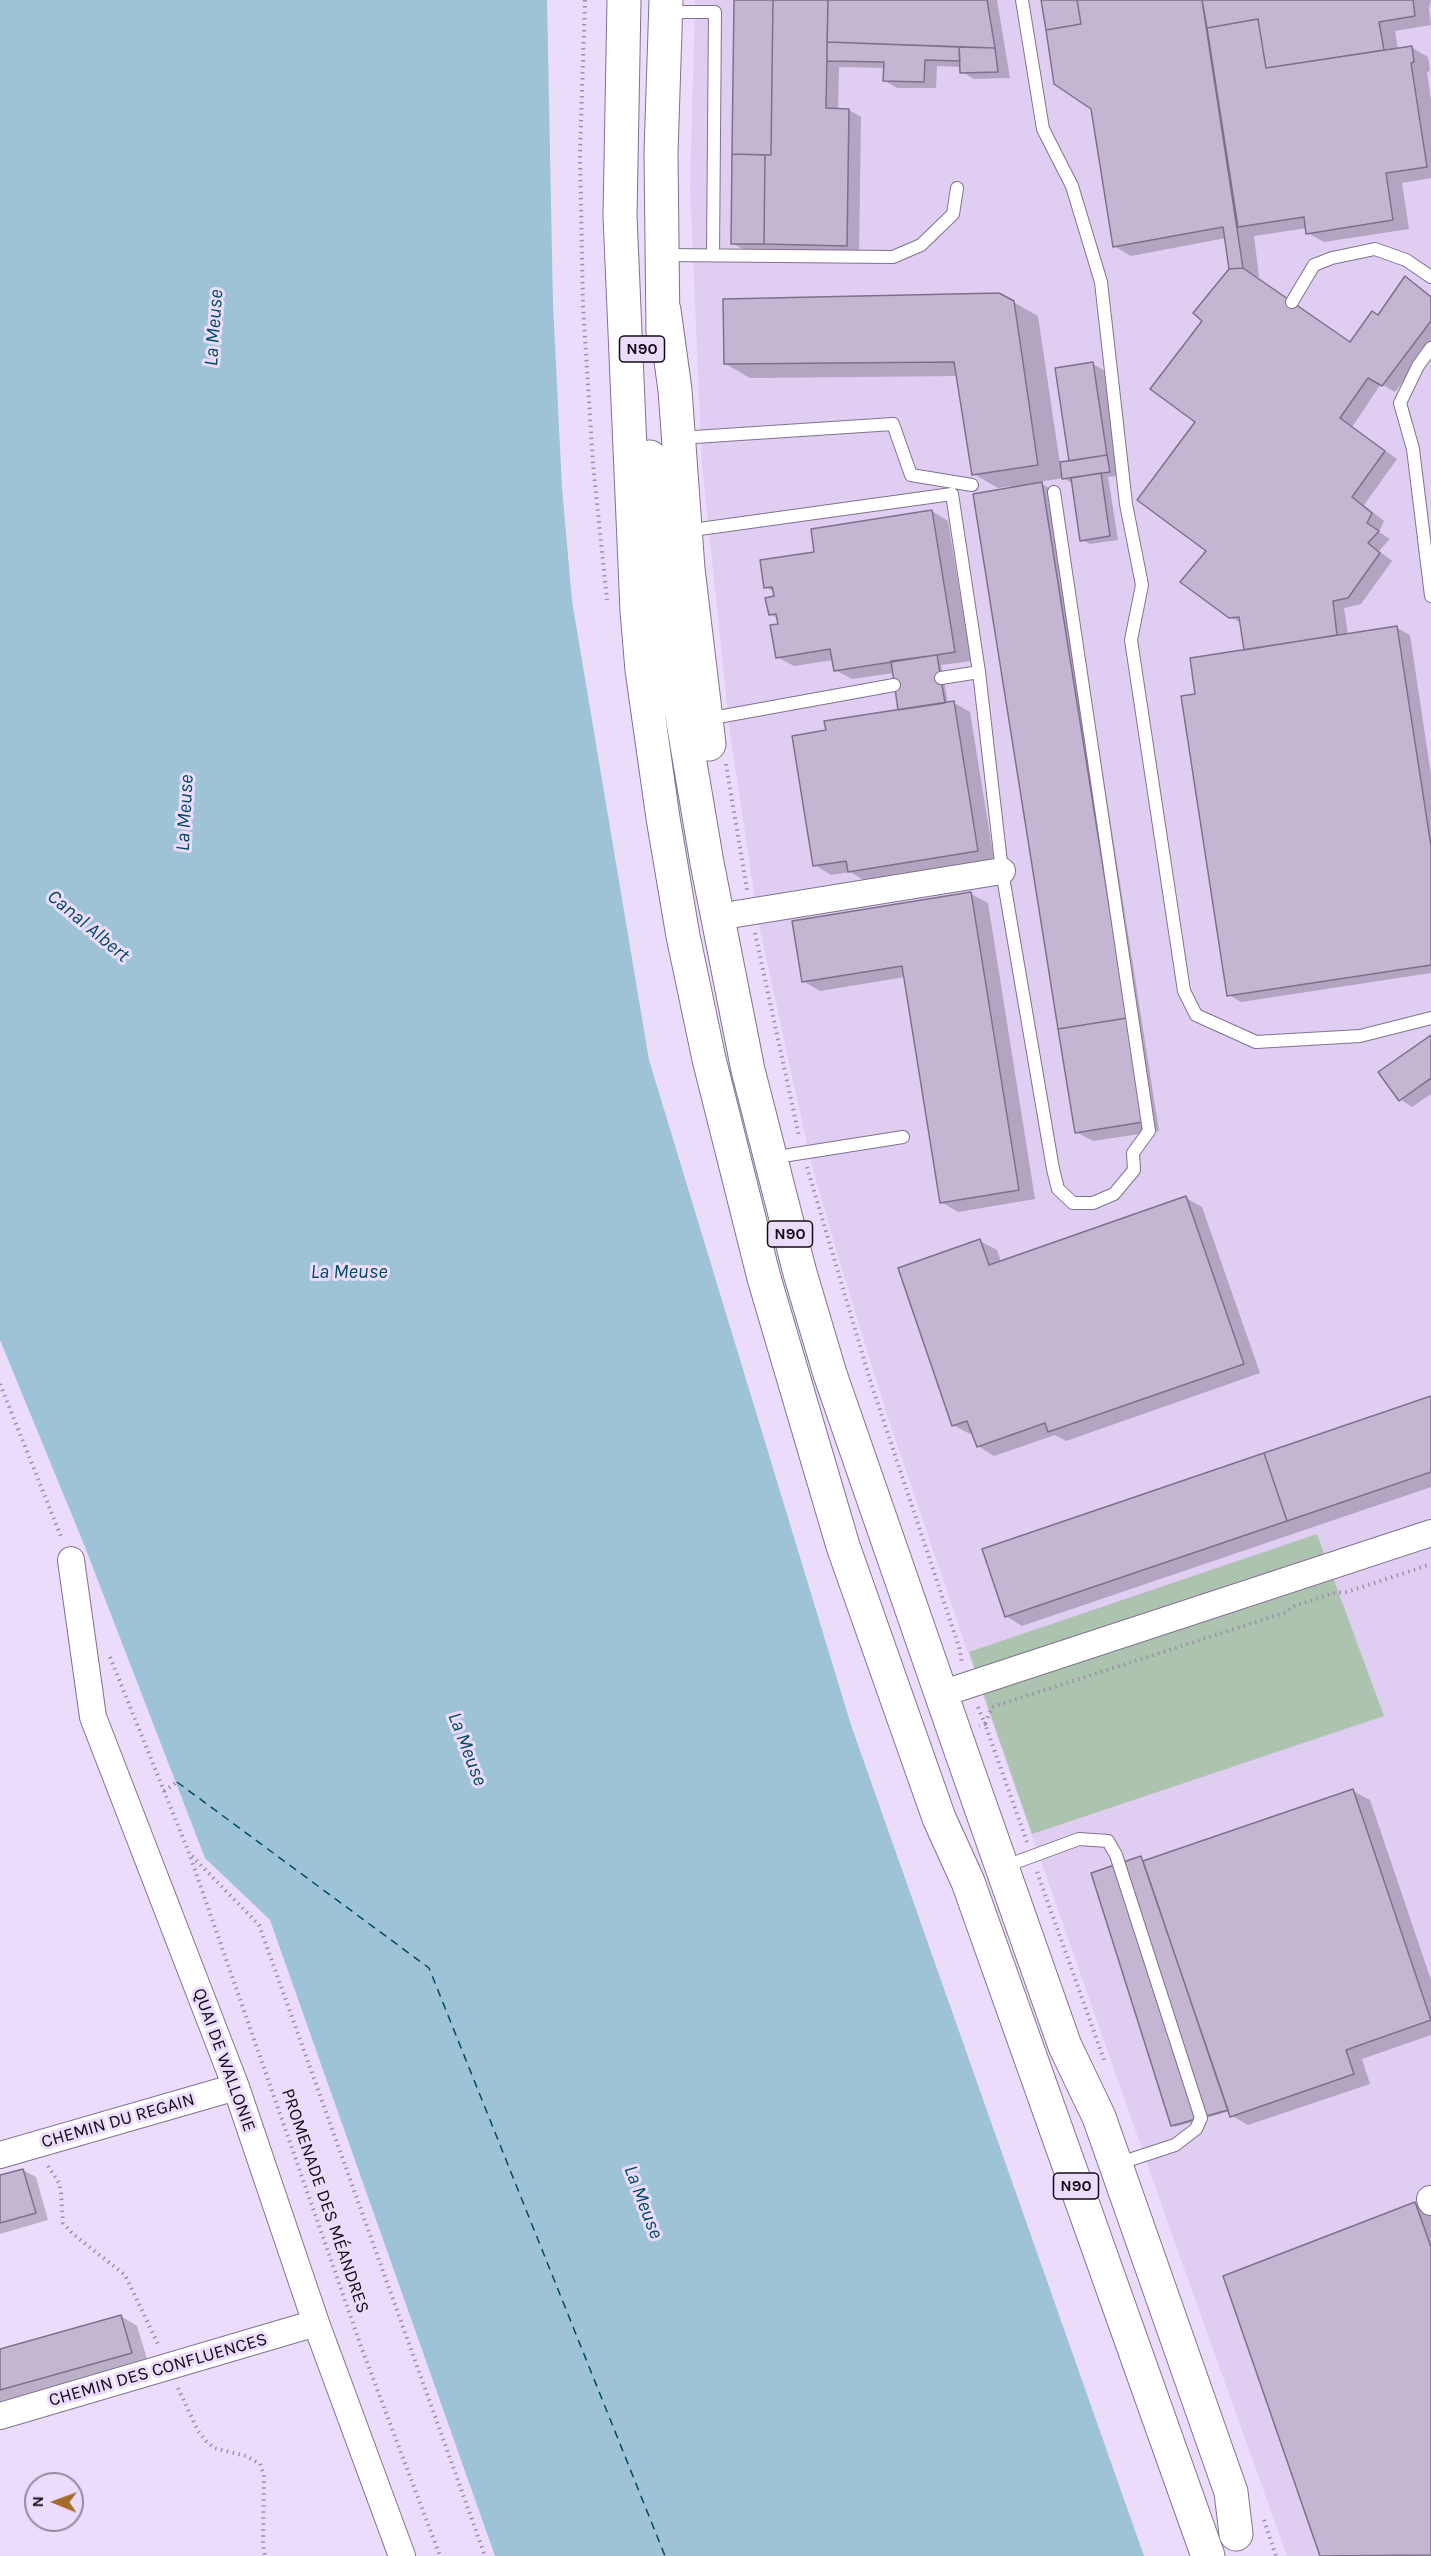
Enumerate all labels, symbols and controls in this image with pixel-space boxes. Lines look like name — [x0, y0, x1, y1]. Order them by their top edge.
water label: La Meuse — [199, 289, 229, 367]
road number: N90 — [620, 336, 664, 362]
water label: La Meuse — [171, 774, 199, 852]
water label: Canal Albert — [42, 885, 134, 967]
road number: N90 — [768, 1221, 812, 1247]
water label: La Meuse — [311, 1260, 387, 1284]
water label: La Meuse — [442, 1709, 492, 1789]
street label: QUAI DE WALLONIE — [188, 1985, 260, 2135]
street label: PROMENADE DES MÉANDRES — [276, 2086, 374, 2316]
street label: CHEMIN DU REGAIN — [39, 2089, 197, 2153]
water label: La Meuse — [618, 2162, 668, 2242]
road number: N90 — [1054, 2173, 1098, 2199]
street label: CHEMIN DES CONFLUENCES — [46, 2328, 270, 2412]
north arrow — [24, 2472, 84, 2532]
text: N — [28, 2496, 47, 2508]

